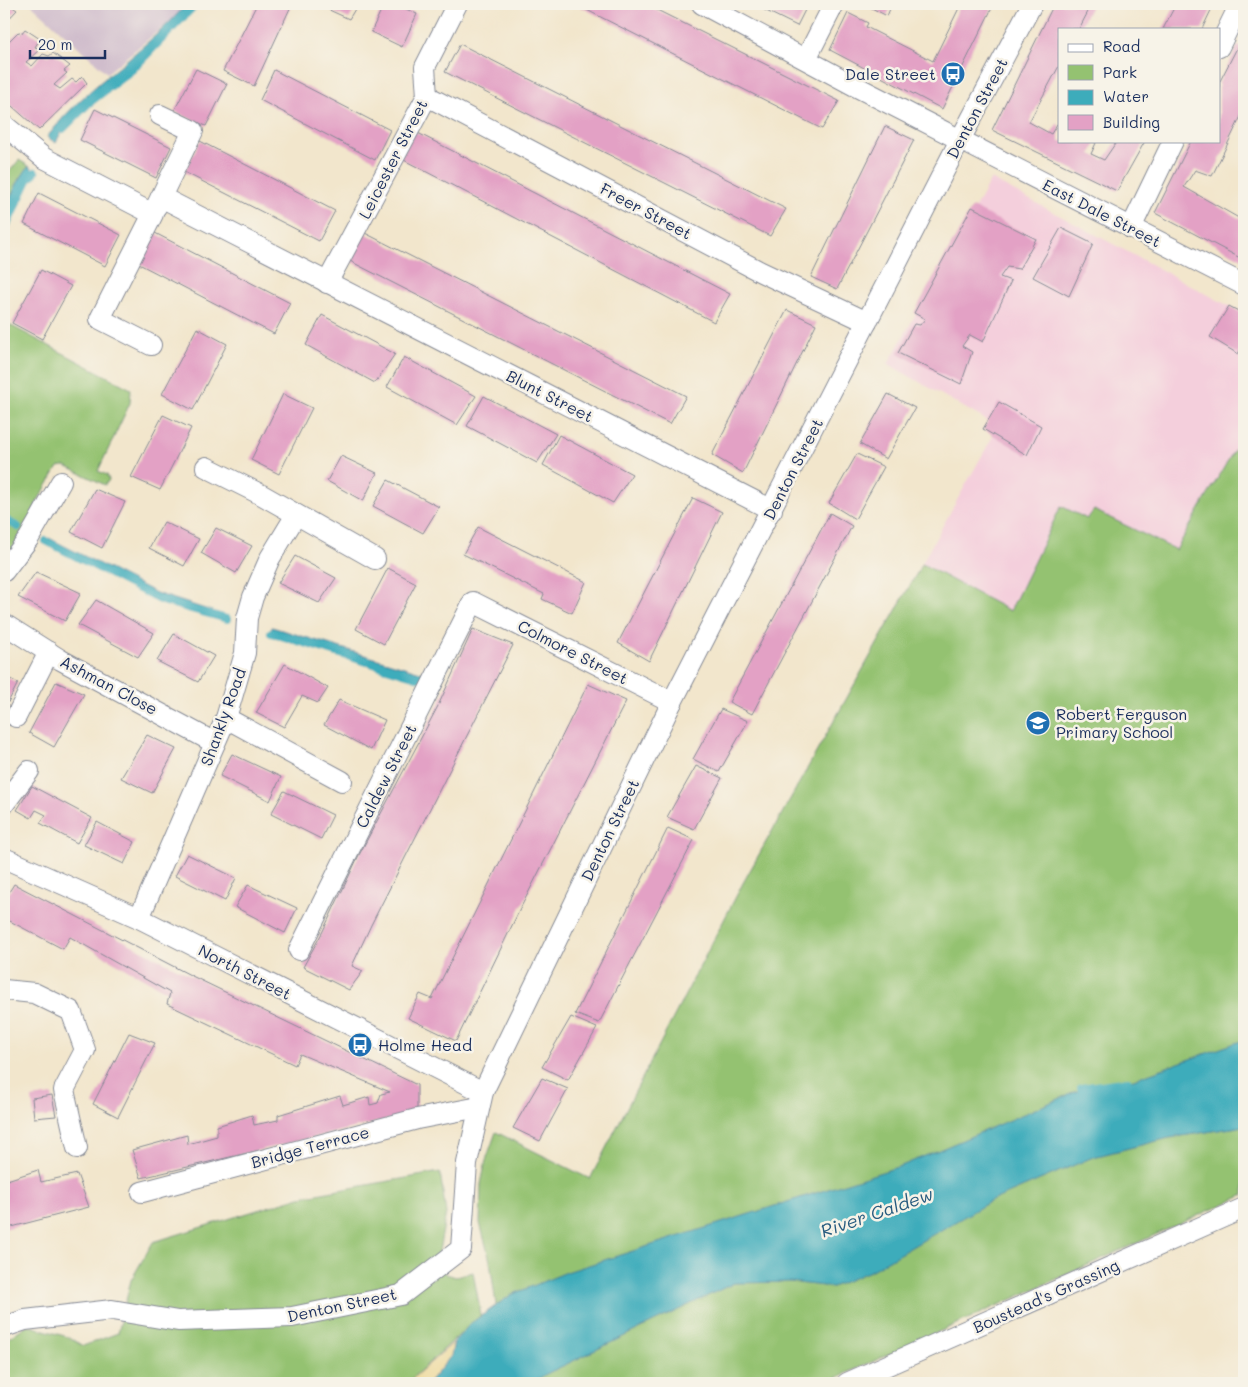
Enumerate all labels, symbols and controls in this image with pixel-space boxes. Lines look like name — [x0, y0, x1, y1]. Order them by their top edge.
scale bar — [30, 28, 105, 60]
legend — [1058, 28, 1220, 142]
text: 20 m — [38, 34, 72, 54]
text: Road — [1103, 36, 1140, 56]
street label: Denton Street — [941, 54, 1012, 162]
bus stop icon: Dale Street — [940, 61, 966, 87]
text: Park — [1103, 62, 1137, 82]
place label: Dale Street — [845, 63, 936, 84]
text: Water — [1103, 86, 1149, 106]
street label: Leicester Street — [353, 95, 432, 222]
text: Building — [1103, 112, 1160, 132]
street label: East Dale Street — [1040, 174, 1165, 251]
street label: Freer Street — [597, 178, 696, 244]
street label: Blunt Street — [503, 365, 597, 426]
street label: Denton Street — [758, 414, 827, 523]
street label: Colmore Street — [514, 615, 632, 688]
street label: Ashman Close — [57, 650, 161, 719]
street label: Shankly Road — [195, 665, 250, 769]
place label: Robert Ferguson Primary School — [1056, 703, 1187, 742]
school or university icon: Robert Ferguson Primary School — [1025, 710, 1051, 736]
street label: Caldew Street — [350, 720, 421, 831]
street label: Denton Street — [576, 775, 643, 884]
street label: North Street — [195, 939, 295, 1004]
bus stop icon: Holme Head — [347, 1032, 373, 1058]
place label: Holme Head — [378, 1034, 472, 1055]
street label: Bridge Terrace — [248, 1121, 371, 1172]
water label: River Caldew — [817, 1182, 936, 1243]
street label: Boustead's Grassing — [969, 1254, 1122, 1337]
street label: Denton Street — [285, 1283, 398, 1326]

